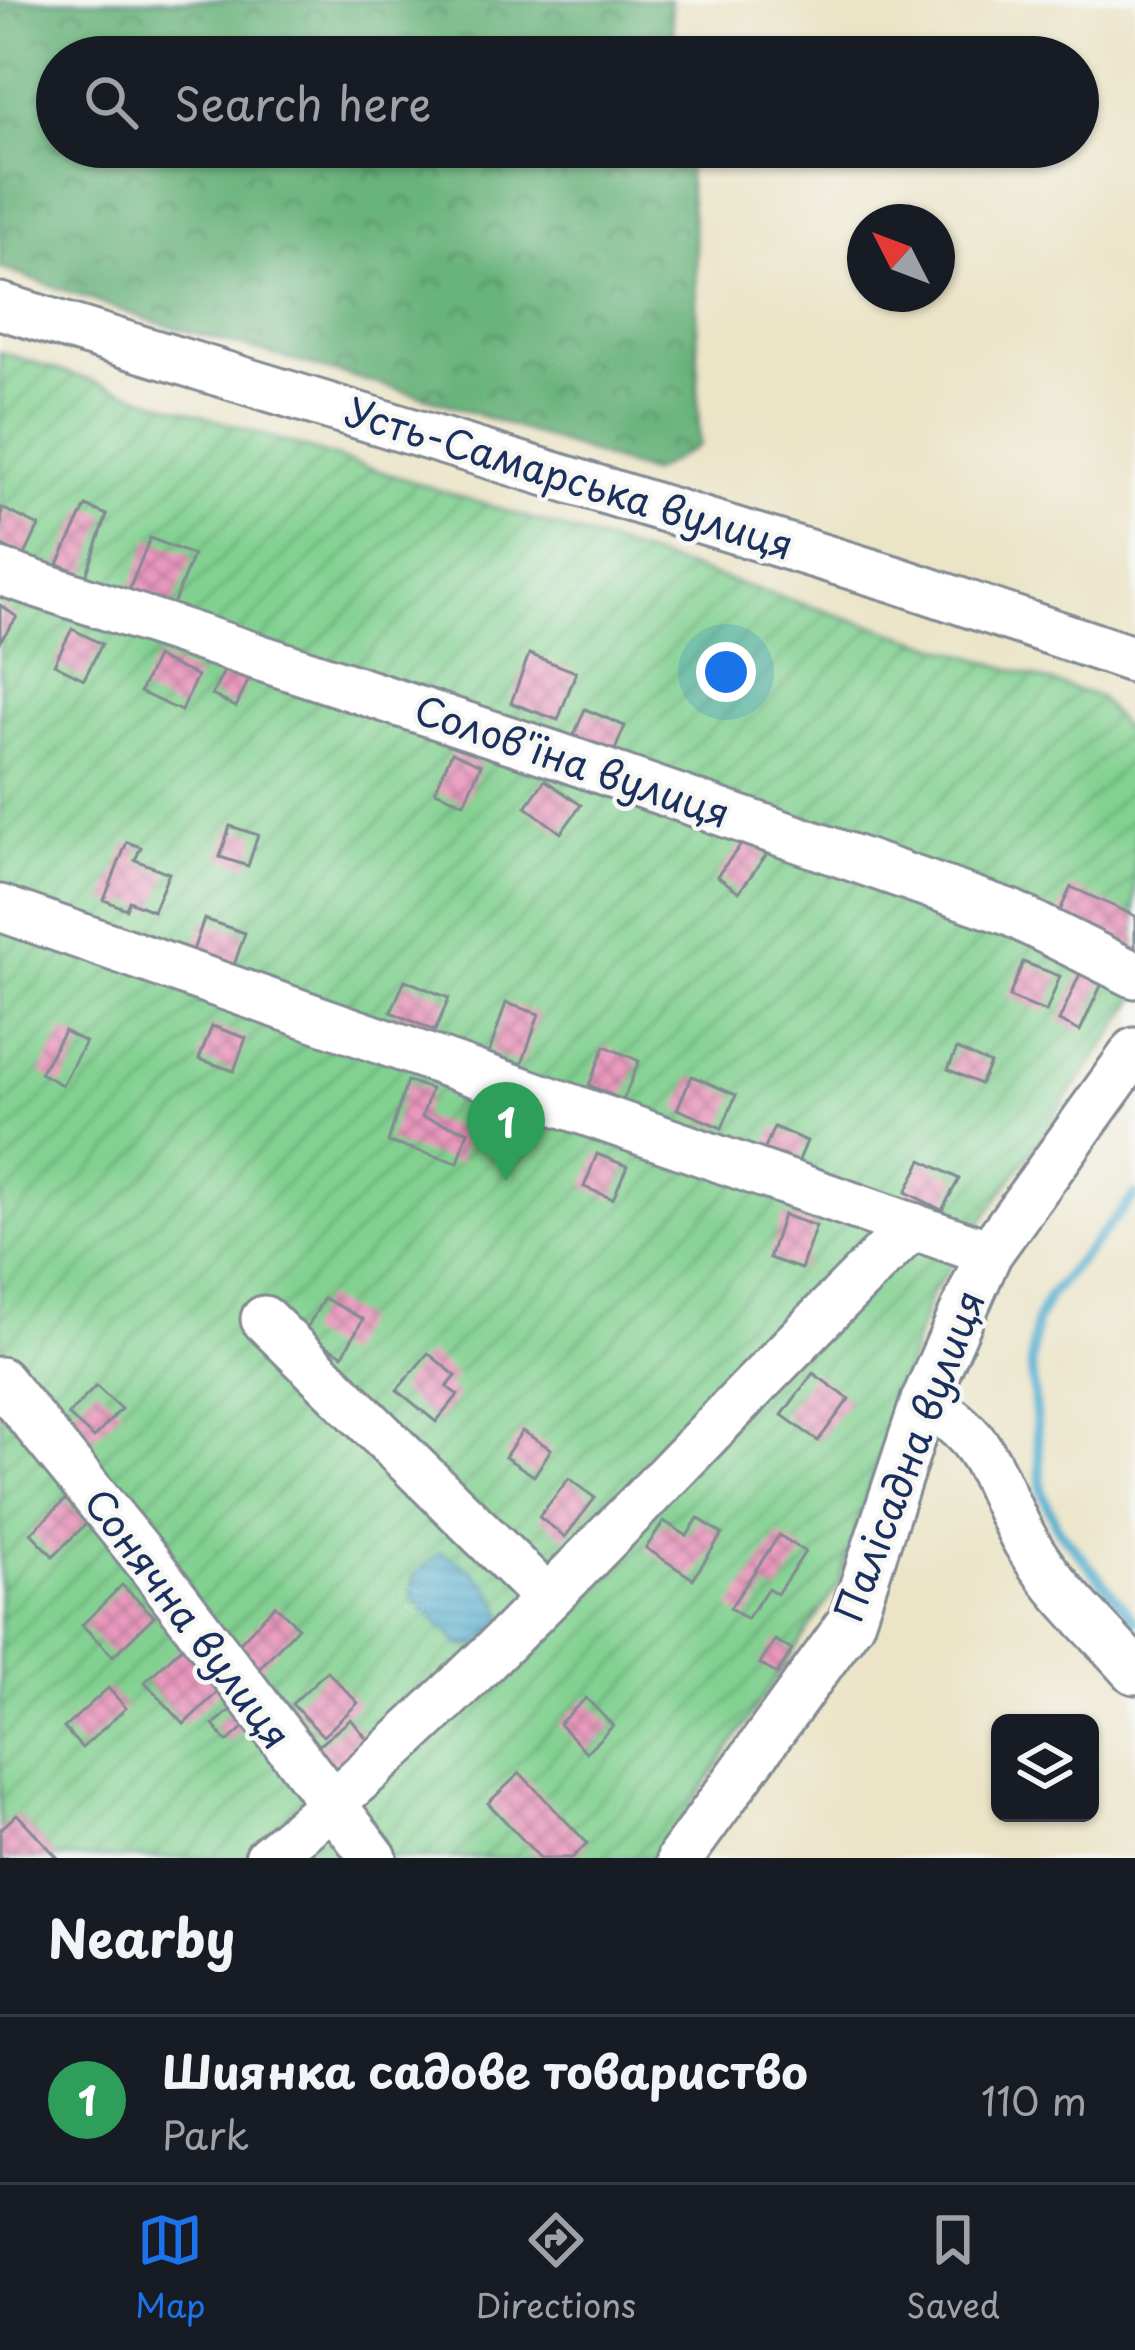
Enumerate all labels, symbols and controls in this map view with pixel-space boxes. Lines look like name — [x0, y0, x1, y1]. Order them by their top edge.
search box — [36, 36, 1099, 168]
text: Search here — [174, 68, 431, 136]
icon: search — [78, 69, 144, 135]
north arrow — [847, 204, 955, 312]
street label: Усть-Самарська вулиця — [338, 380, 801, 573]
your location — [696, 642, 756, 702]
street label: Солов'їна вулиця — [407, 678, 738, 841]
pin: 1 — [467, 1082, 545, 1181]
street label: Палісадна вулиця — [817, 1281, 998, 1629]
street label: Сонячна вулиця — [71, 1475, 307, 1760]
map controls — [991, 1714, 1099, 1822]
button: layers — [991, 1714, 1099, 1822]
text: Nearby — [48, 1898, 235, 1975]
text: Шиянка садове товариство — [162, 2036, 808, 2104]
text: 1 — [78, 2070, 96, 2129]
text: 110 m — [981, 2070, 1087, 2129]
text: Park — [162, 2104, 249, 2163]
tab: Map — [135, 2207, 206, 2329]
tab: Directions — [476, 2207, 636, 2329]
tab: Saved — [906, 2207, 1000, 2329]

